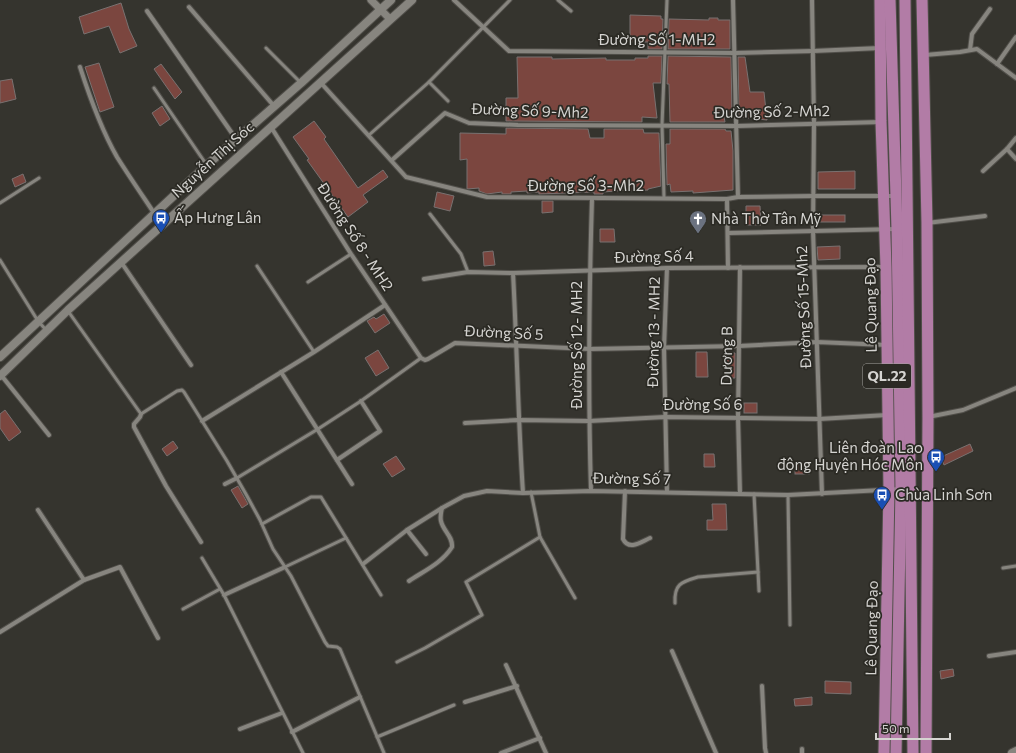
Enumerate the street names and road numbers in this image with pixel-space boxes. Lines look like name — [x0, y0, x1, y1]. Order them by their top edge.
street label: Đường Số 1-MH2 — [598, 30, 715, 48]
street label: Đường Số 9-Mh2 — [470, 99, 589, 121]
street label: Đường Số 2-Mh2 — [713, 101, 830, 121]
street label: Nguyễn Thị Sóc — [167, 118, 257, 201]
street label: Đường Số 3-Mh2 — [527, 176, 644, 194]
street label: Đường Số 8 - MH2 — [314, 178, 398, 294]
street label: Đường Số 15-Mh2 — [792, 245, 814, 370]
street label: Đường Số 4 — [613, 246, 694, 266]
street label: Lê Quang Đạo — [860, 257, 880, 353]
street label: Đường 13 - MH2 — [643, 277, 663, 388]
street label: Đường Số 12- MH2 — [567, 281, 585, 410]
street label: Đường Số 5 — [463, 321, 544, 343]
street label: Dương B — [716, 326, 736, 386]
road number: QL.22 — [863, 364, 911, 388]
street label: Đường Số 6 — [662, 395, 743, 413]
street label: Đường Số 7 — [592, 468, 671, 488]
street label: Lê Quang Đạo — [861, 580, 881, 676]

